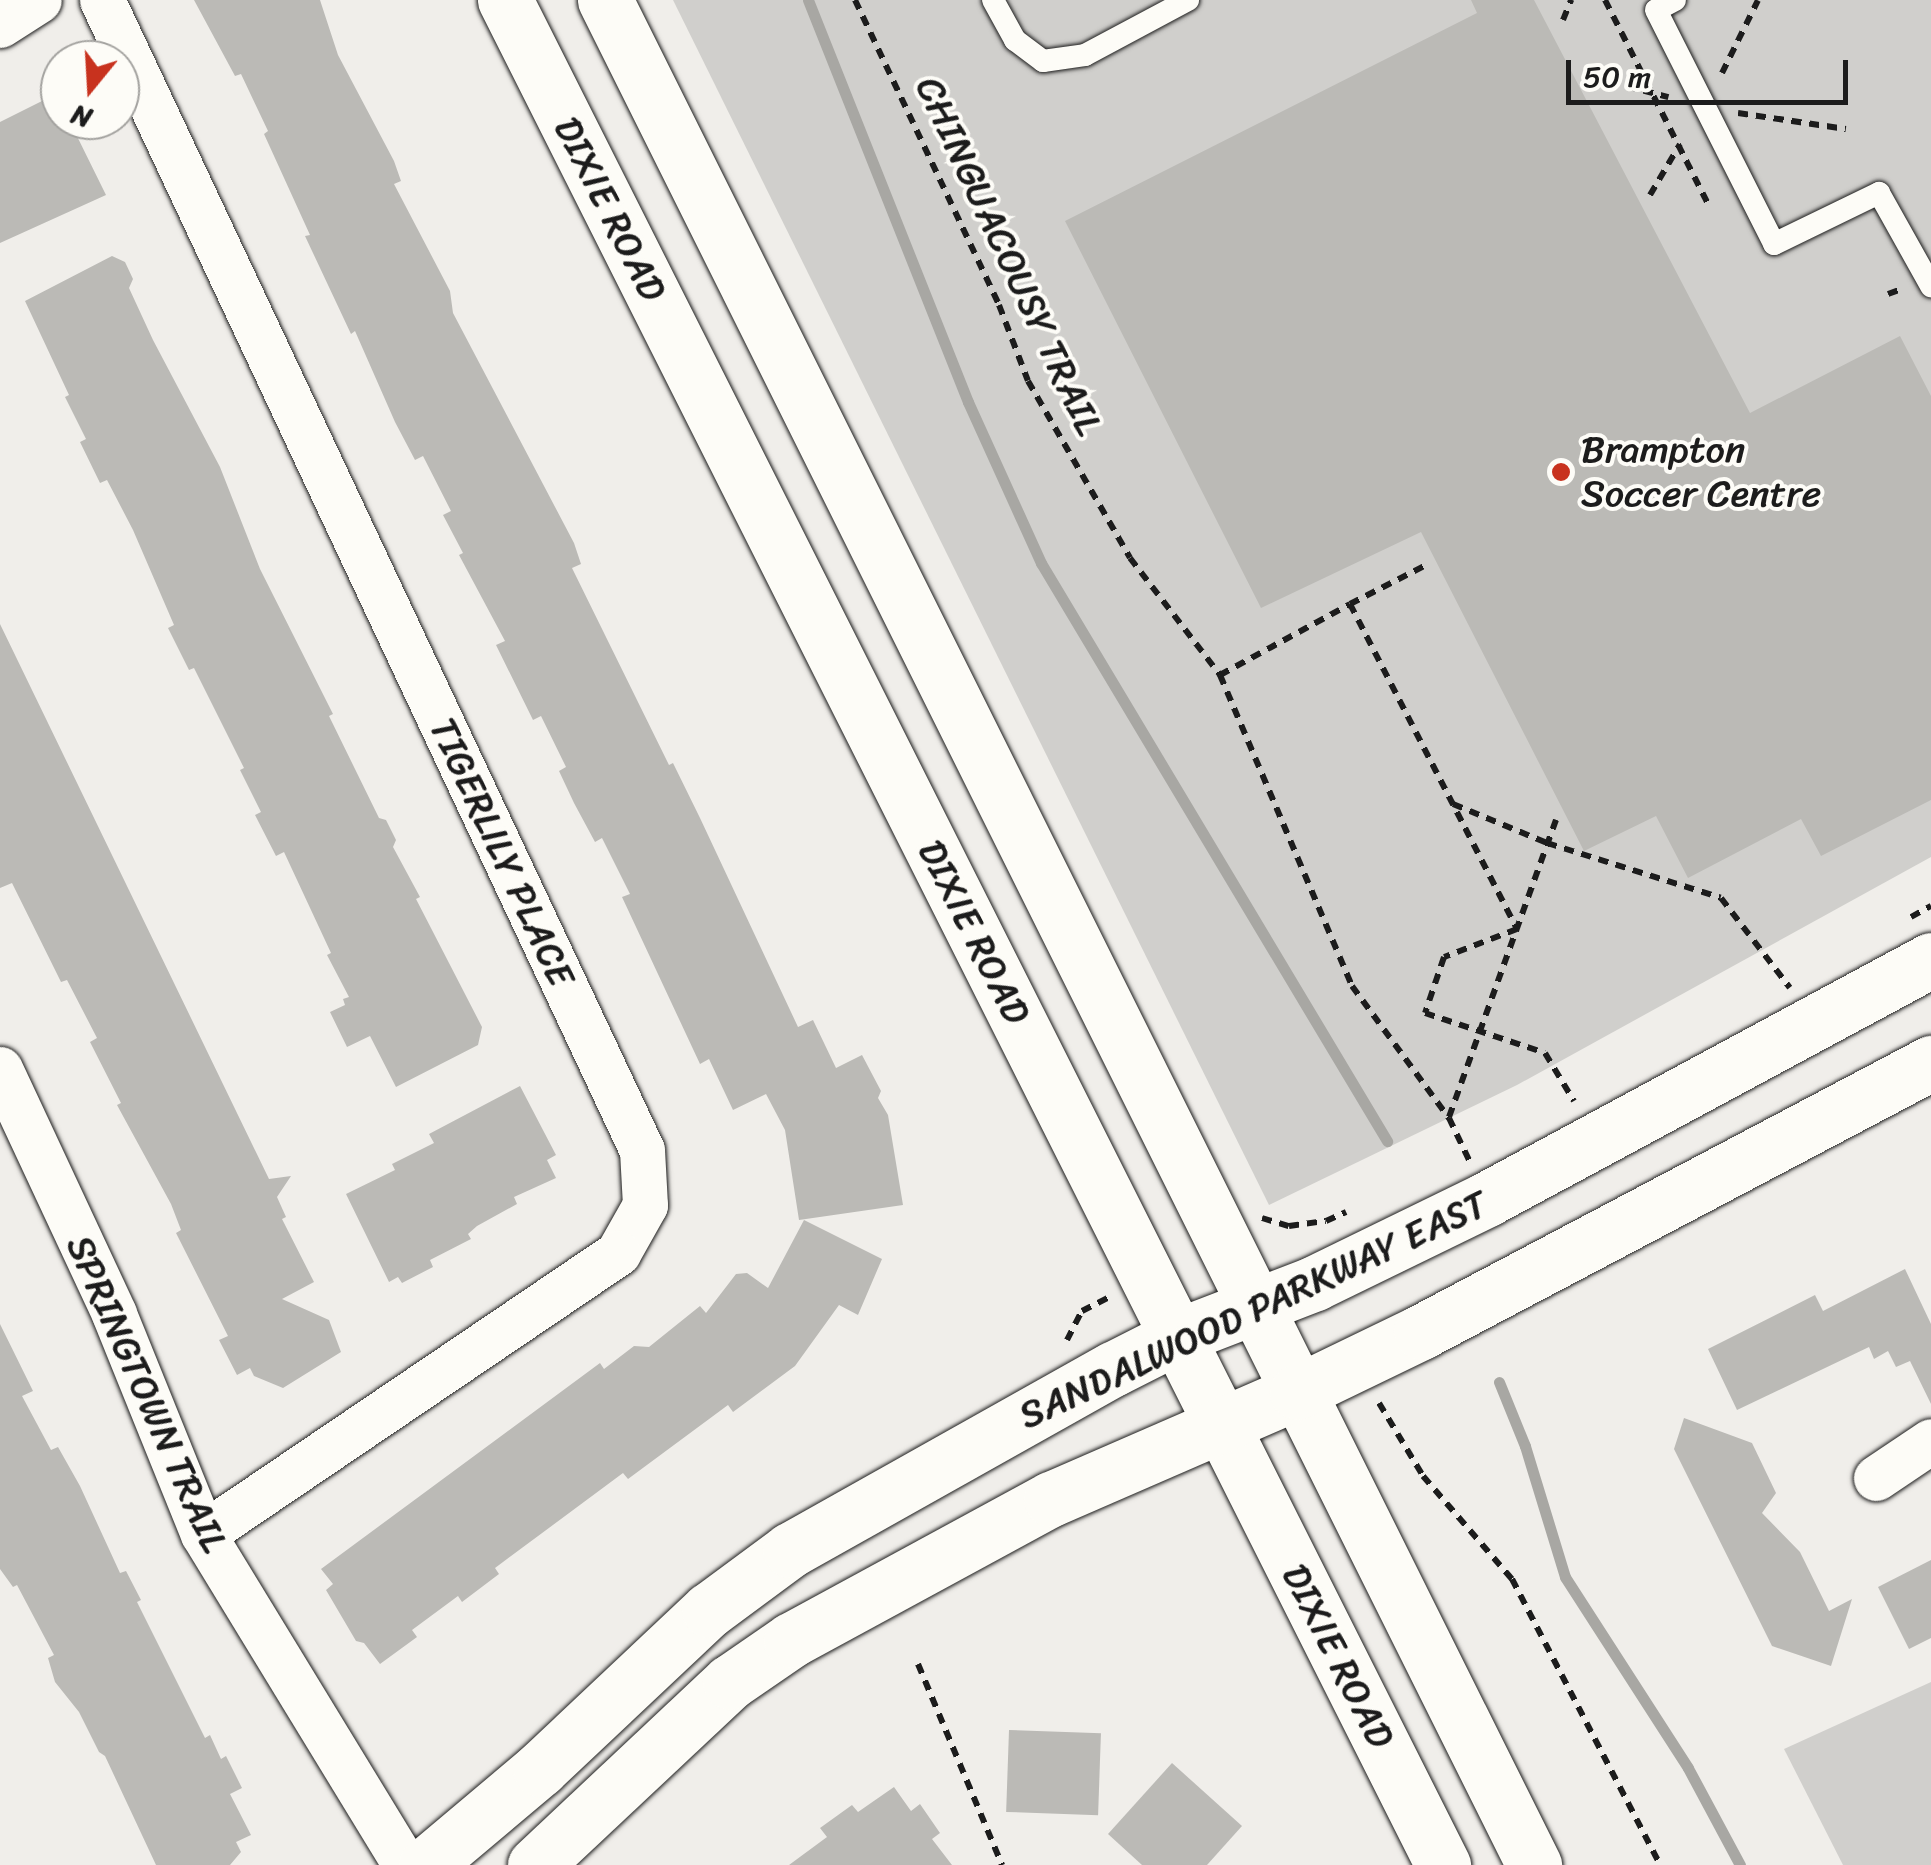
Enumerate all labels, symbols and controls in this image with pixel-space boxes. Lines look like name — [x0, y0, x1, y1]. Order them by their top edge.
north arrow — [40, 40, 140, 140]
scale bar — [1571, 40, 1854, 102]
text: 50 m — [1583, 50, 1651, 104]
street label: CHINGUACOUSY TRAIL — [906, 70, 1112, 442]
text: N — [64, 91, 98, 143]
street label: DIXIE ROAD — [544, 109, 676, 309]
place label: Brampton Soccer Centre — [1581, 427, 1823, 516]
marker: Brampton Soccer Centre — [1550, 461, 1572, 483]
street label: TIGERLILY PLACE — [420, 711, 584, 993]
street label: DIXIE ROAD — [908, 832, 1040, 1032]
street label: SANDALWOOD PARKWAY EAST — [1010, 1181, 1496, 1439]
street label: SPRINGTOWN TRAIL — [57, 1229, 237, 1559]
street label: DIXIE ROAD — [1272, 1556, 1404, 1756]

